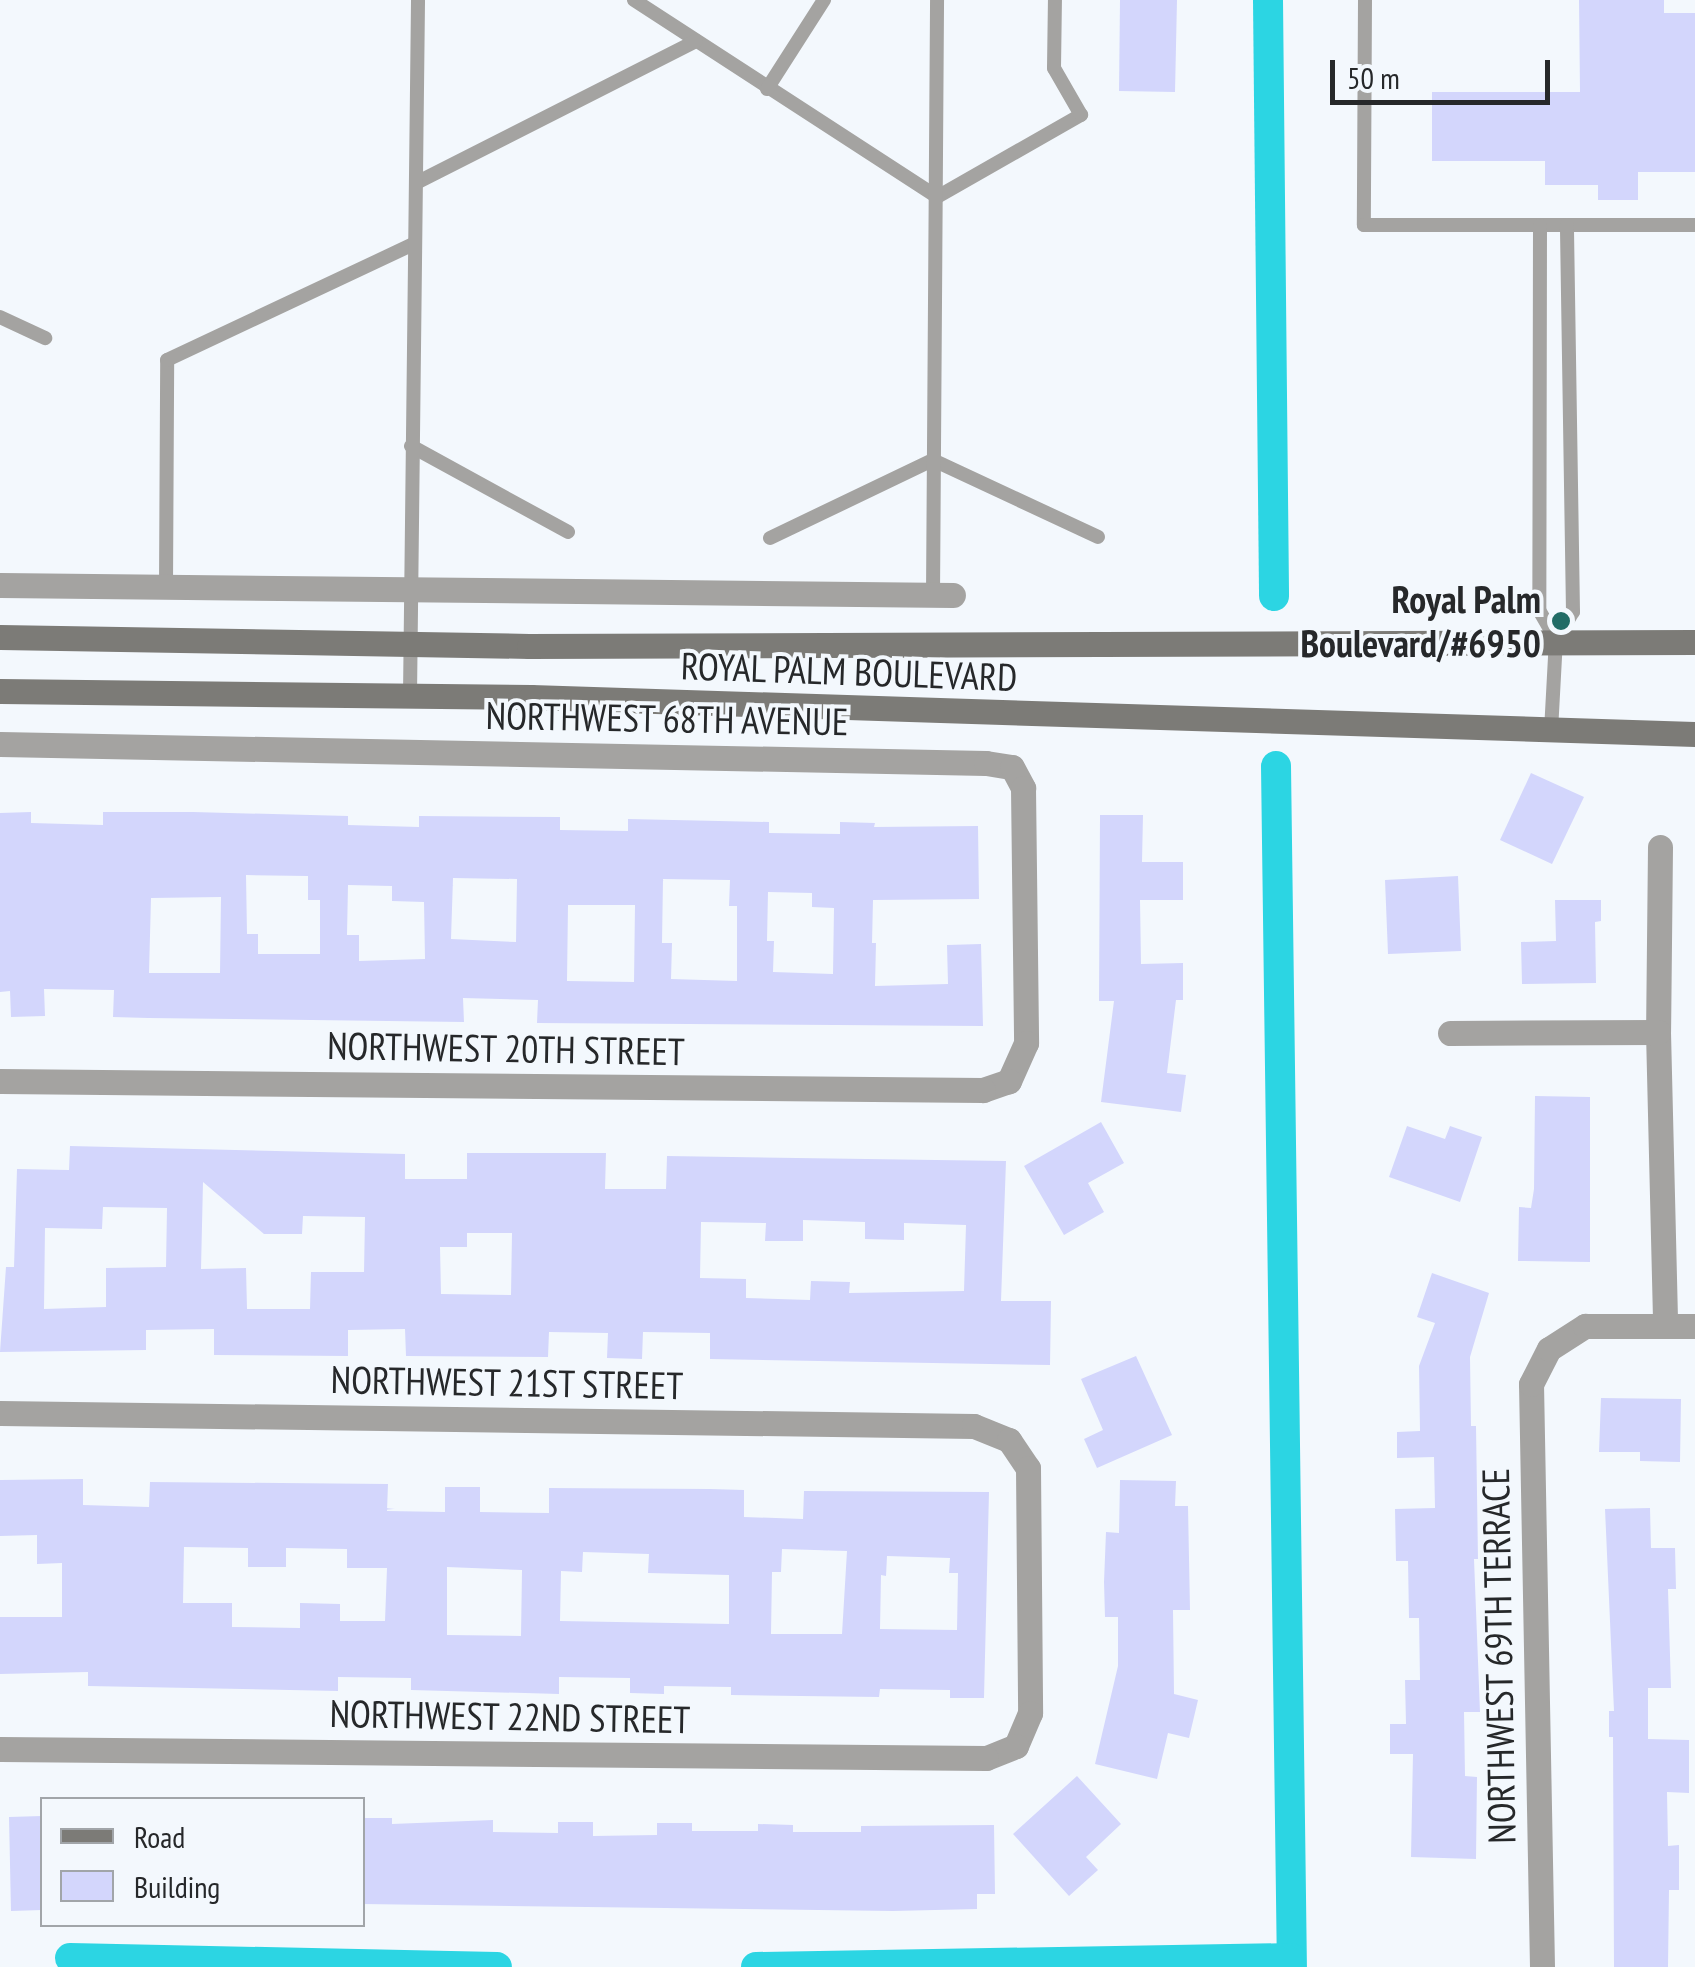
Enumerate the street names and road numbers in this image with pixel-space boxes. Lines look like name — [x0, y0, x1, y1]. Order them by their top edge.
street label: ROYAL PALM BOULEVARD — [679, 642, 1019, 700]
street label: NORTHWEST 68TH AVENUE — [484, 692, 850, 744]
street label: NORTHWEST 20TH STREET — [326, 1022, 686, 1074]
street label: NORTHWEST 21ST STREET — [329, 1356, 685, 1408]
street label: NORTHWEST 69TH TERRACE — [1472, 1467, 1524, 1845]
street label: NORTHWEST 22ND STREET — [329, 1690, 691, 1742]

